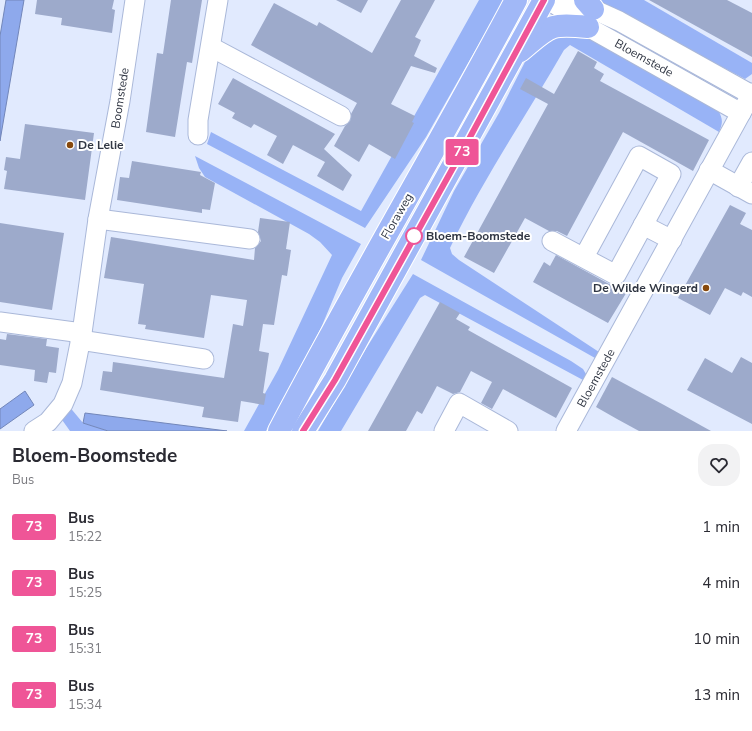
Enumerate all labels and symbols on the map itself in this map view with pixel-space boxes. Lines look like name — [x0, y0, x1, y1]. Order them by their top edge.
street label: Bloemstede — [612, 35, 676, 81]
street label: Boomstede — [107, 66, 133, 130]
place label: De Lelie — [78, 137, 124, 153]
line badge: 73 — [444, 139, 480, 165]
marker: De Lelie — [65, 140, 75, 150]
street label: Floraweg — [377, 190, 417, 242]
marker: Bloem-Boomstede — [405, 227, 423, 245]
place label: Bloem-Boomstede — [426, 228, 531, 244]
place label: De Wilde Wingerd — [593, 280, 698, 296]
marker: De Wilde Wingerd — [701, 283, 711, 293]
street label: Bloemstede — [573, 346, 619, 410]

